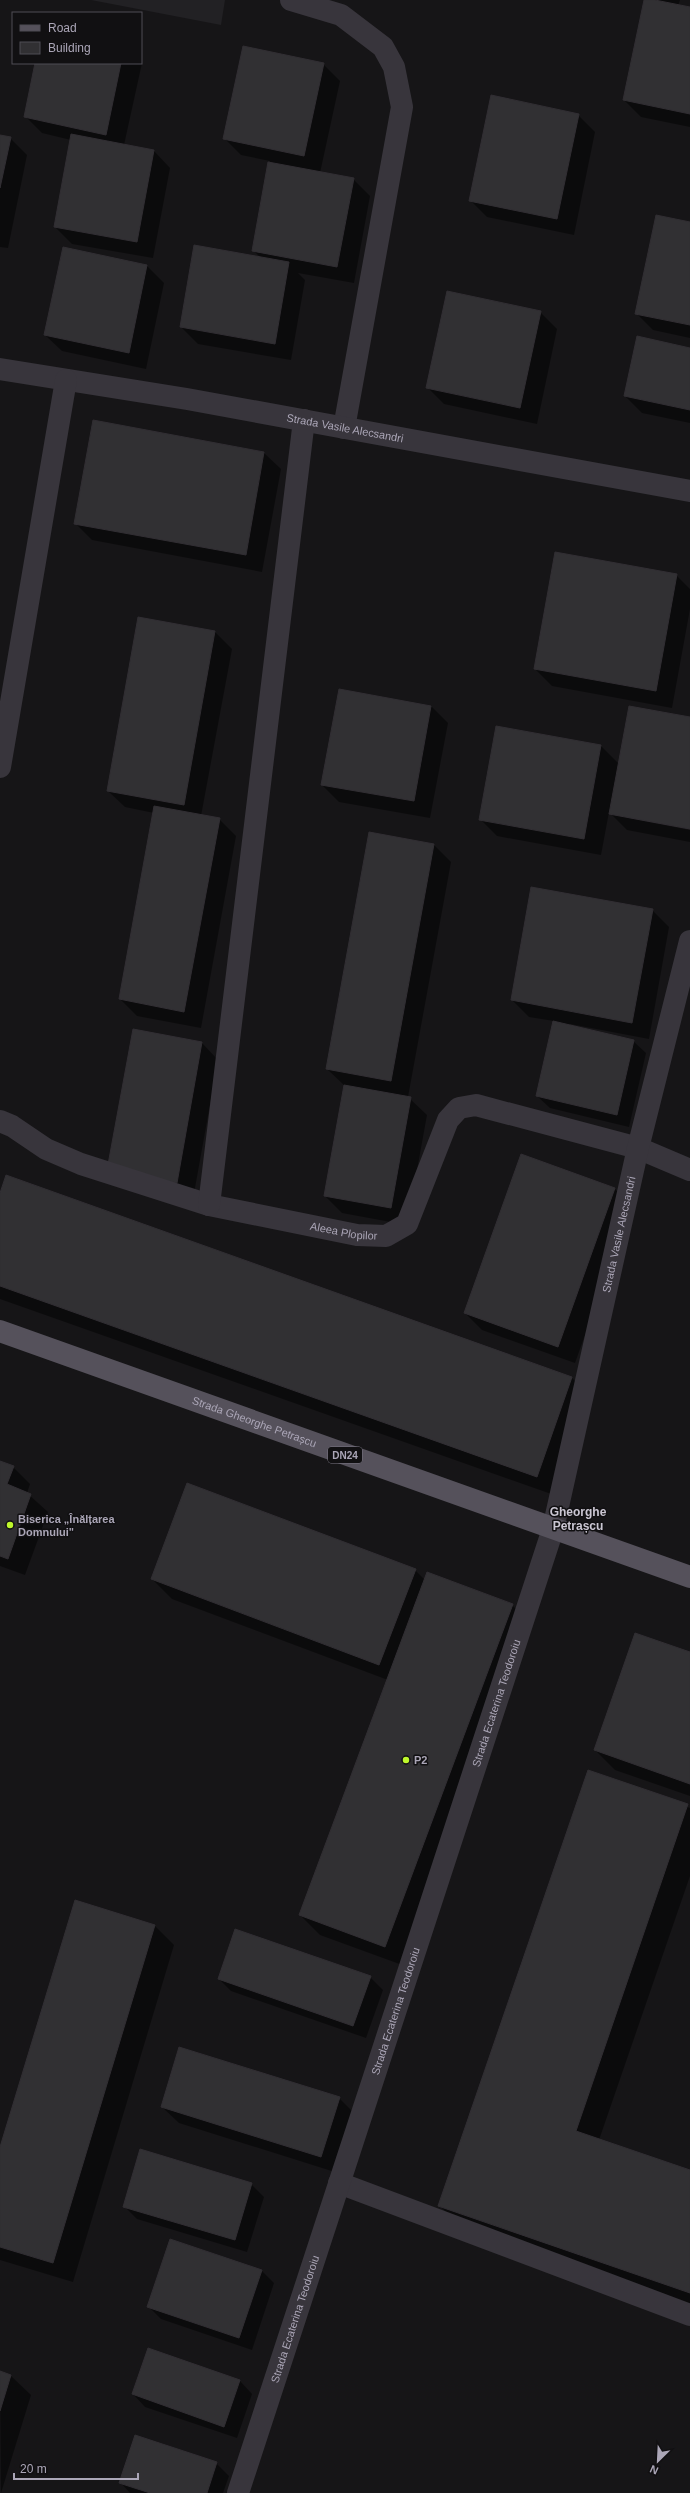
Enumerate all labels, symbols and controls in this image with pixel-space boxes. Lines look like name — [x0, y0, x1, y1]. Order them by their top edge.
legend — [12, 12, 142, 64]
text: Road — [48, 21, 77, 35]
text: Building — [48, 41, 91, 55]
street label: Strada Vasile Alecsandri — [286, 411, 404, 444]
street label: Strada Vasile Alecsandri — [600, 1175, 637, 1294]
street label: Aleea Plopilor — [309, 1220, 378, 1242]
street label: Strada Gheorghe Petrașcu — [191, 1394, 318, 1449]
road number: DN24 — [328, 1447, 362, 1463]
district label: Gheorghe Petrașcu — [550, 1505, 607, 1533]
place label: Biserica „Înălțarea Domnului" — [18, 1513, 115, 1538]
marker: Biserica „Înălțarea Domnului" — [5, 1520, 15, 1530]
street label: Strada Ecaterina Teodoroiu — [470, 1638, 523, 1768]
place label: P2 — [414, 1754, 427, 1766]
marker: P2 — [401, 1755, 411, 1765]
street label: Strada Ecaterina Teodoroiu — [369, 1946, 422, 2076]
street label: Strada Ecaterina Teodoroiu — [268, 2254, 321, 2384]
north arrow — [638, 2441, 678, 2481]
scale bar — [14, 2455, 138, 2481]
text: 20 m — [20, 2462, 47, 2476]
text: N — [648, 2463, 660, 2477]

